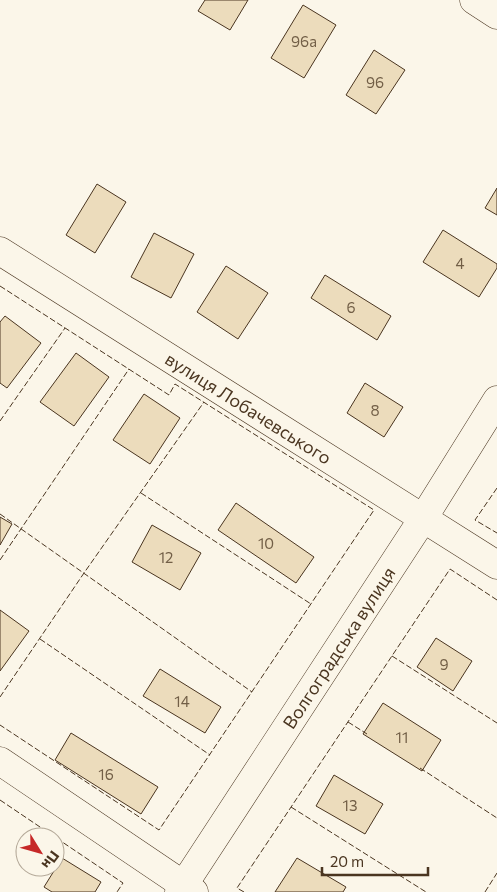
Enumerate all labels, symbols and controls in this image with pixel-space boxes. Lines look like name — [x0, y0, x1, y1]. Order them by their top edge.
house number: 96а — [291, 32, 317, 50]
house number: 96 — [366, 73, 384, 91]
house number: 4 — [456, 254, 465, 272]
house number: 6 — [346, 298, 356, 316]
street label: вулиця Лобачевського — [161, 347, 336, 469]
house number: 8 — [370, 401, 380, 419]
house number: 10 — [258, 534, 274, 552]
house number: 12 — [159, 548, 173, 566]
street label: Волгоградська вулиця — [278, 562, 400, 733]
house number: 9 — [439, 655, 449, 673]
house number: 14 — [174, 692, 190, 710]
house number: 11 — [396, 728, 408, 746]
house number: 16 — [98, 765, 114, 783]
house number: 13 — [343, 796, 357, 814]
north arrow — [15, 827, 65, 877]
scale bar — [322, 844, 428, 876]
text: Пн — [38, 848, 63, 873]
text: 20 m — [330, 852, 364, 870]

